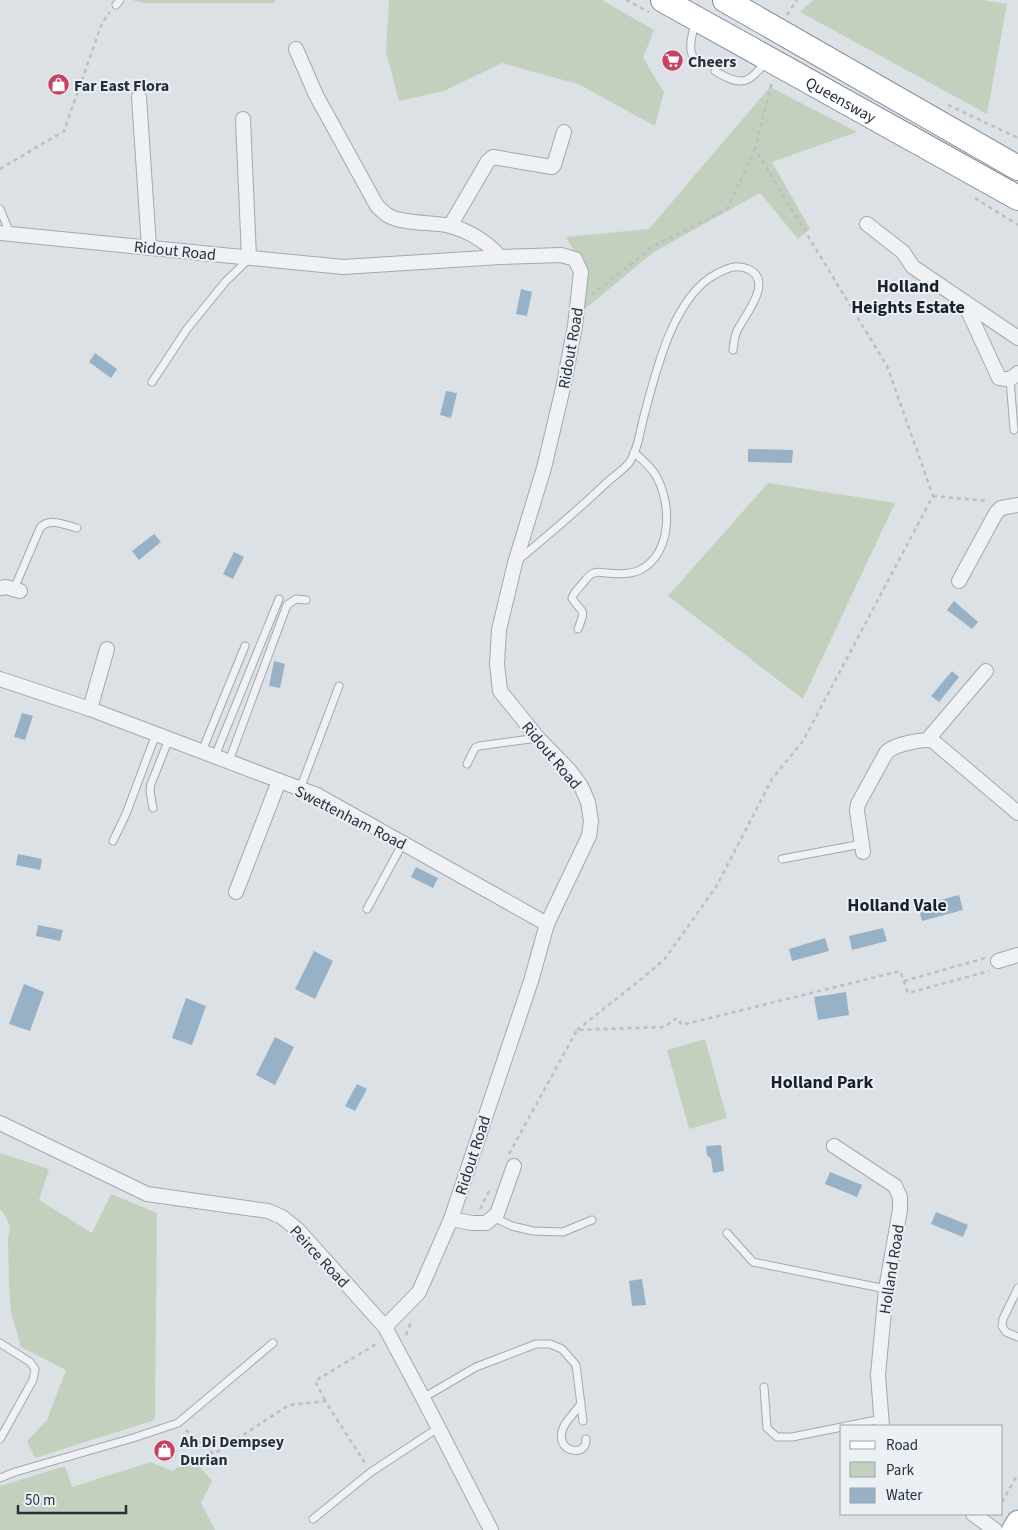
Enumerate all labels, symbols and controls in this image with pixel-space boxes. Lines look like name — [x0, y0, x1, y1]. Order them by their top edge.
supermarket icon: Cheers — [660, 49, 684, 73]
place label: Cheers — [688, 51, 736, 73]
street label: Queensway — [801, 72, 880, 129]
shop icon: Far East Flora — [46, 73, 70, 97]
place label: Far East Flora — [74, 75, 169, 97]
street label: Ridout Road — [133, 236, 217, 266]
district label: Holland Heights Estate — [851, 274, 965, 320]
street label: Ridout Road — [553, 306, 589, 391]
street label: Ridout Road — [516, 717, 586, 794]
street label: Swettenham Road — [291, 780, 410, 855]
district label: Holland Vale — [847, 893, 947, 918]
district label: Holland Park — [771, 1070, 874, 1095]
street label: Ridout Road — [450, 1113, 496, 1198]
street label: Peirce Road — [284, 1221, 354, 1293]
street label: Holland Road — [874, 1223, 910, 1316]
legend — [840, 1425, 1003, 1515]
place label: Ah Di Dempsey Durian — [179, 1431, 285, 1471]
text: Road — [886, 1435, 918, 1456]
shop icon: Ah Di Dempsey Durian — [152, 1438, 176, 1462]
text: Park — [886, 1460, 915, 1481]
scale bar — [18, 1482, 125, 1514]
text: Water — [886, 1485, 923, 1506]
text: 50 m — [25, 1490, 55, 1511]

